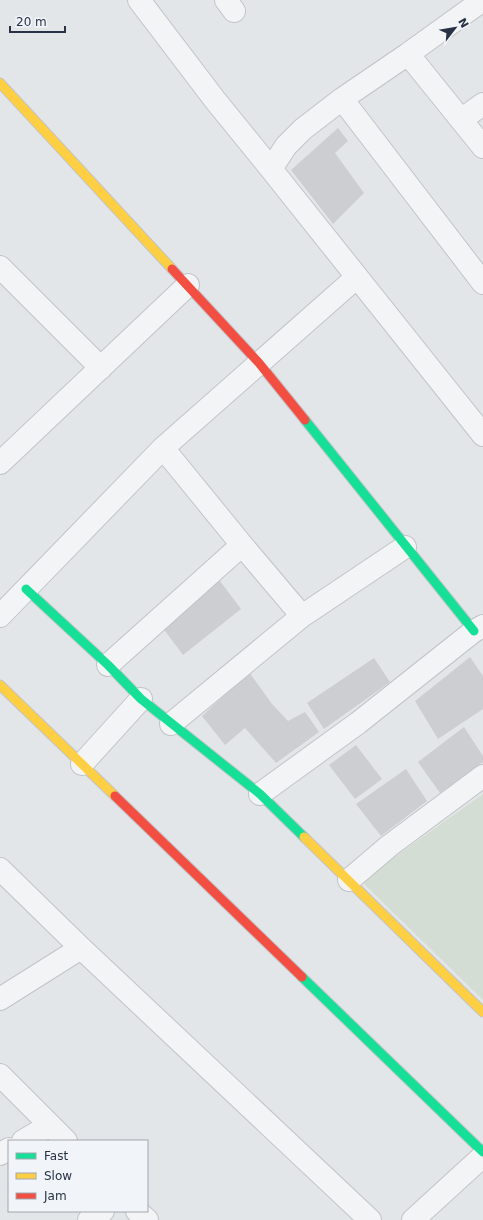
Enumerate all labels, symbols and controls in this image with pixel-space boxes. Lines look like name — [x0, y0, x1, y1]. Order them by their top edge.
scale bar — [10, 8, 65, 34]
north arrow — [435, 8, 475, 48]
text: 20 m — [16, 15, 47, 29]
text: N — [455, 16, 471, 30]
legend — [8, 1140, 148, 1212]
text: Fast — [44, 1149, 68, 1163]
text: Slow — [44, 1169, 72, 1183]
text: Jam — [43, 1189, 67, 1203]

